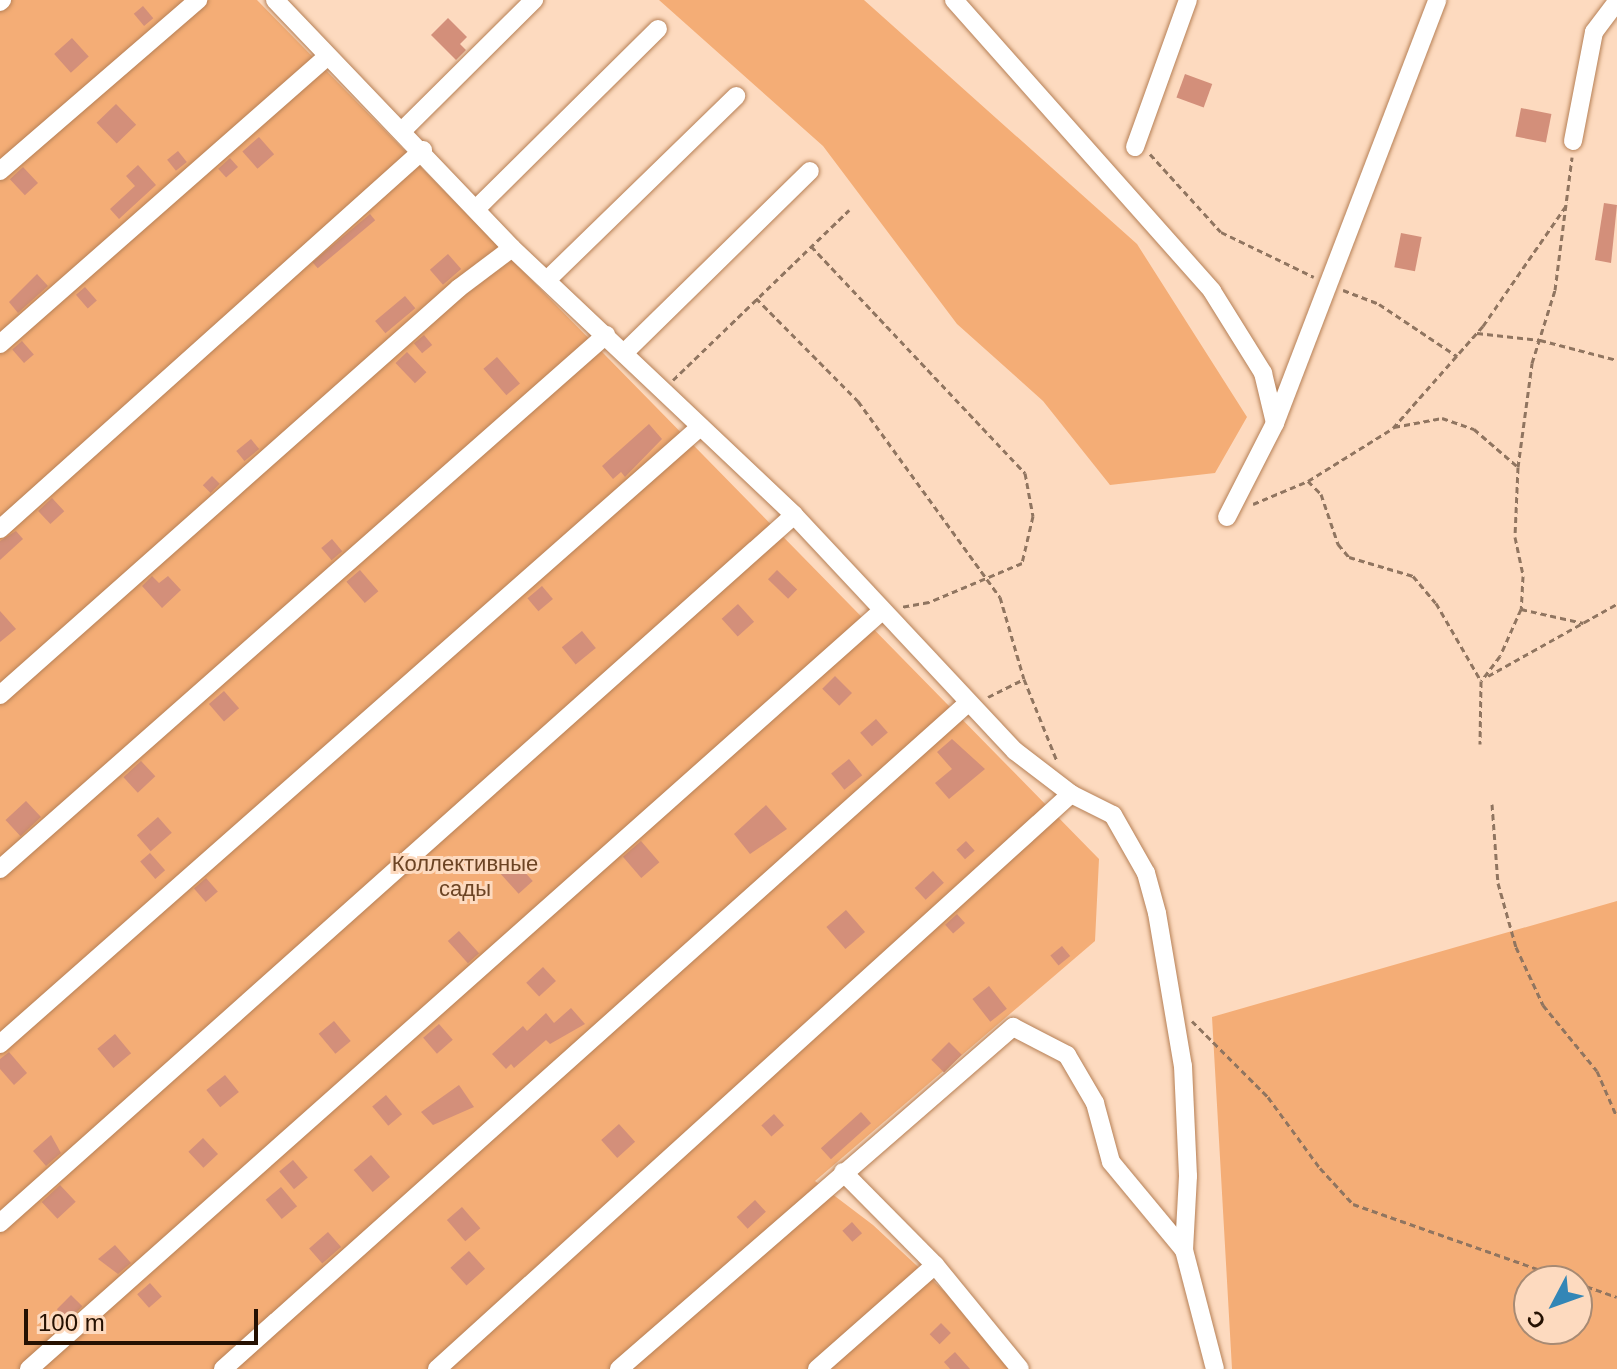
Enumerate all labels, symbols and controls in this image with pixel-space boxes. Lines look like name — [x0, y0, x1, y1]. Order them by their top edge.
park label: Коллективные сады — [392, 850, 538, 902]
north arrow — [1513, 1265, 1593, 1345]
scale bar — [28, 1293, 262, 1343]
text: С — [1521, 1306, 1551, 1334]
text: 100 m — [38, 1309, 105, 1336]

